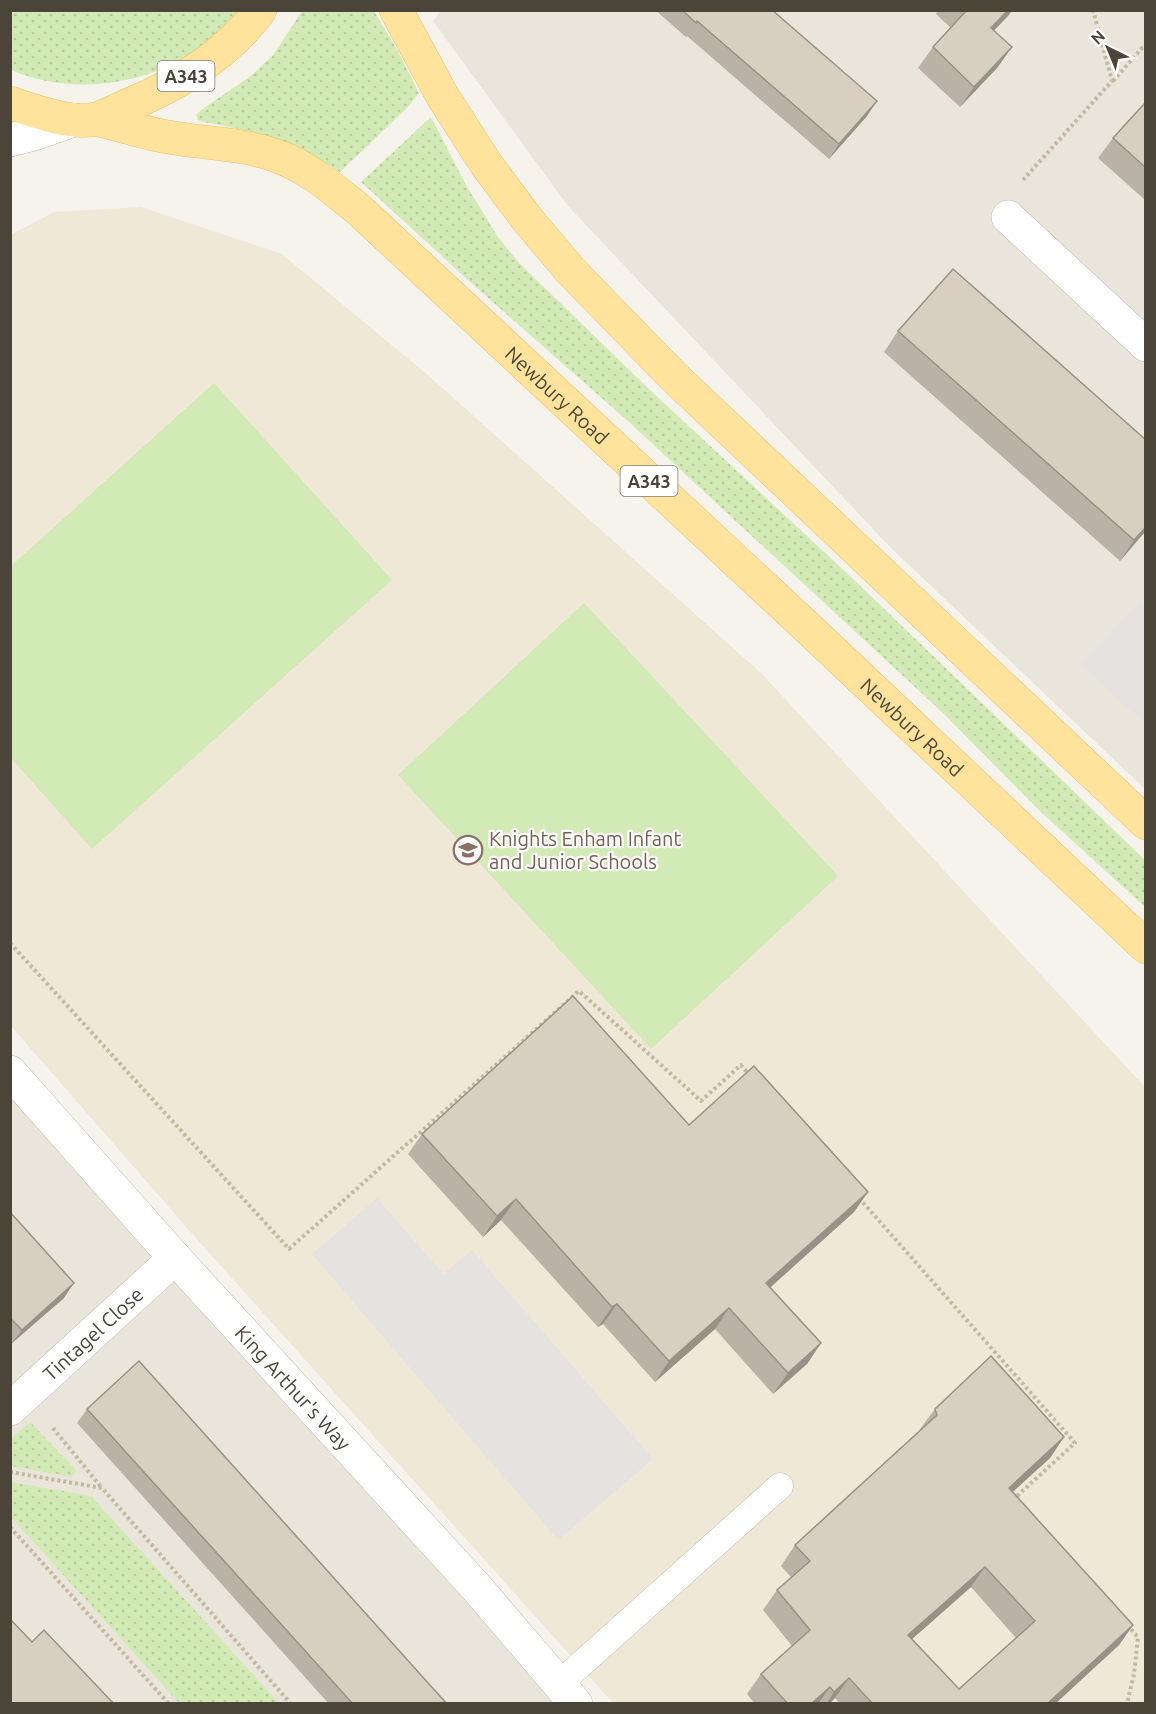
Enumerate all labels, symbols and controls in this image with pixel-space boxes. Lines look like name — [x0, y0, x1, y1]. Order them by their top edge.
north arrow — [1078, 18, 1138, 78]
text: N — [1087, 26, 1108, 48]
road number: A343 — [158, 61, 214, 91]
street label: Newbury Road — [501, 341, 614, 448]
road number: A343 — [620, 466, 678, 496]
street label: Newbury Road — [856, 673, 969, 780]
place label: Knights Enham Infant and Junior Schools — [489, 827, 682, 873]
school or university icon: Knights Enham Infant and Junior Schools — [452, 834, 484, 866]
street label: Tintagel Close — [38, 1282, 147, 1385]
street label: King Arthur's Way — [231, 1321, 356, 1454]

